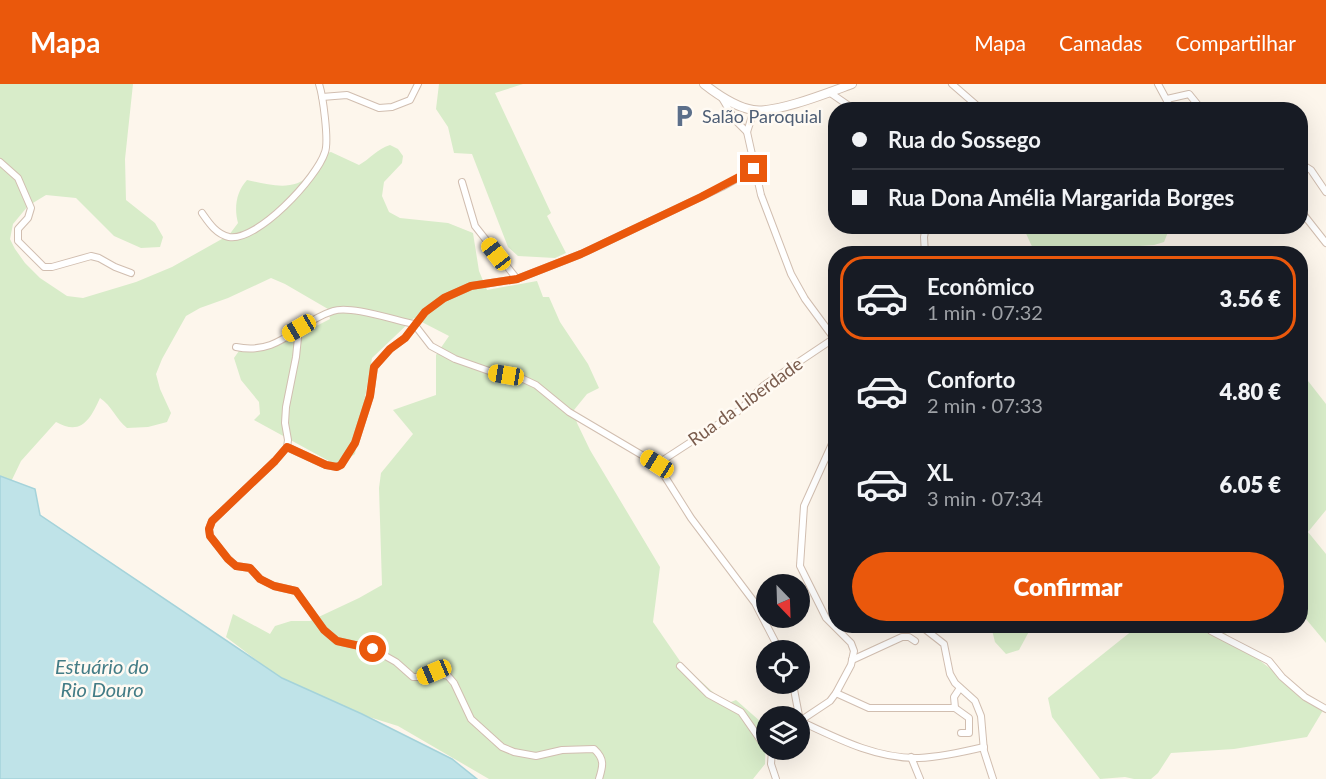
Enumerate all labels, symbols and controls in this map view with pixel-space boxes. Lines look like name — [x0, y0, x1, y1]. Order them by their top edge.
text: Mapa — [30, 25, 100, 59]
text: Mapa — [974, 30, 1026, 55]
text: Camadas — [1059, 30, 1142, 55]
text: Compartilhar — [1175, 30, 1296, 55]
parking icon: Salão Paroquial — [671, 103, 697, 129]
place label: Salão Paroquial — [702, 105, 822, 127]
text: Rua do Sossego — [888, 126, 1041, 153]
route end — [740, 155, 767, 182]
text: Rua Dona Amélia Margarida Borges — [888, 184, 1234, 211]
car — [478, 234, 514, 274]
icon: car — [855, 271, 909, 325]
text: Econômico — [927, 273, 1034, 300]
text: 3.56 € — [1220, 285, 1281, 312]
text: 1 min · 07:32 — [927, 300, 1043, 324]
car — [279, 311, 319, 345]
street label: Rua da Liberdade — [683, 352, 807, 450]
car — [487, 363, 525, 387]
icon: car — [855, 364, 909, 418]
text: Conforto — [927, 366, 1015, 393]
text: 4.80 € — [1220, 378, 1281, 405]
text: 2 min · 07:33 — [927, 393, 1043, 417]
car — [637, 447, 677, 481]
icon: car — [855, 457, 909, 511]
text: XL — [927, 459, 953, 486]
text: 6.05 € — [1220, 471, 1281, 498]
text: 3 min · 07:34 — [927, 486, 1043, 510]
button: Confirmar — [852, 552, 1284, 621]
north arrow — [756, 574, 810, 628]
map controls — [756, 574, 810, 760]
route start — [359, 635, 386, 662]
button: locate — [756, 640, 810, 694]
water label: Estuário do Rio Douro — [55, 654, 149, 701]
car — [414, 657, 454, 687]
button: layers — [756, 706, 810, 760]

